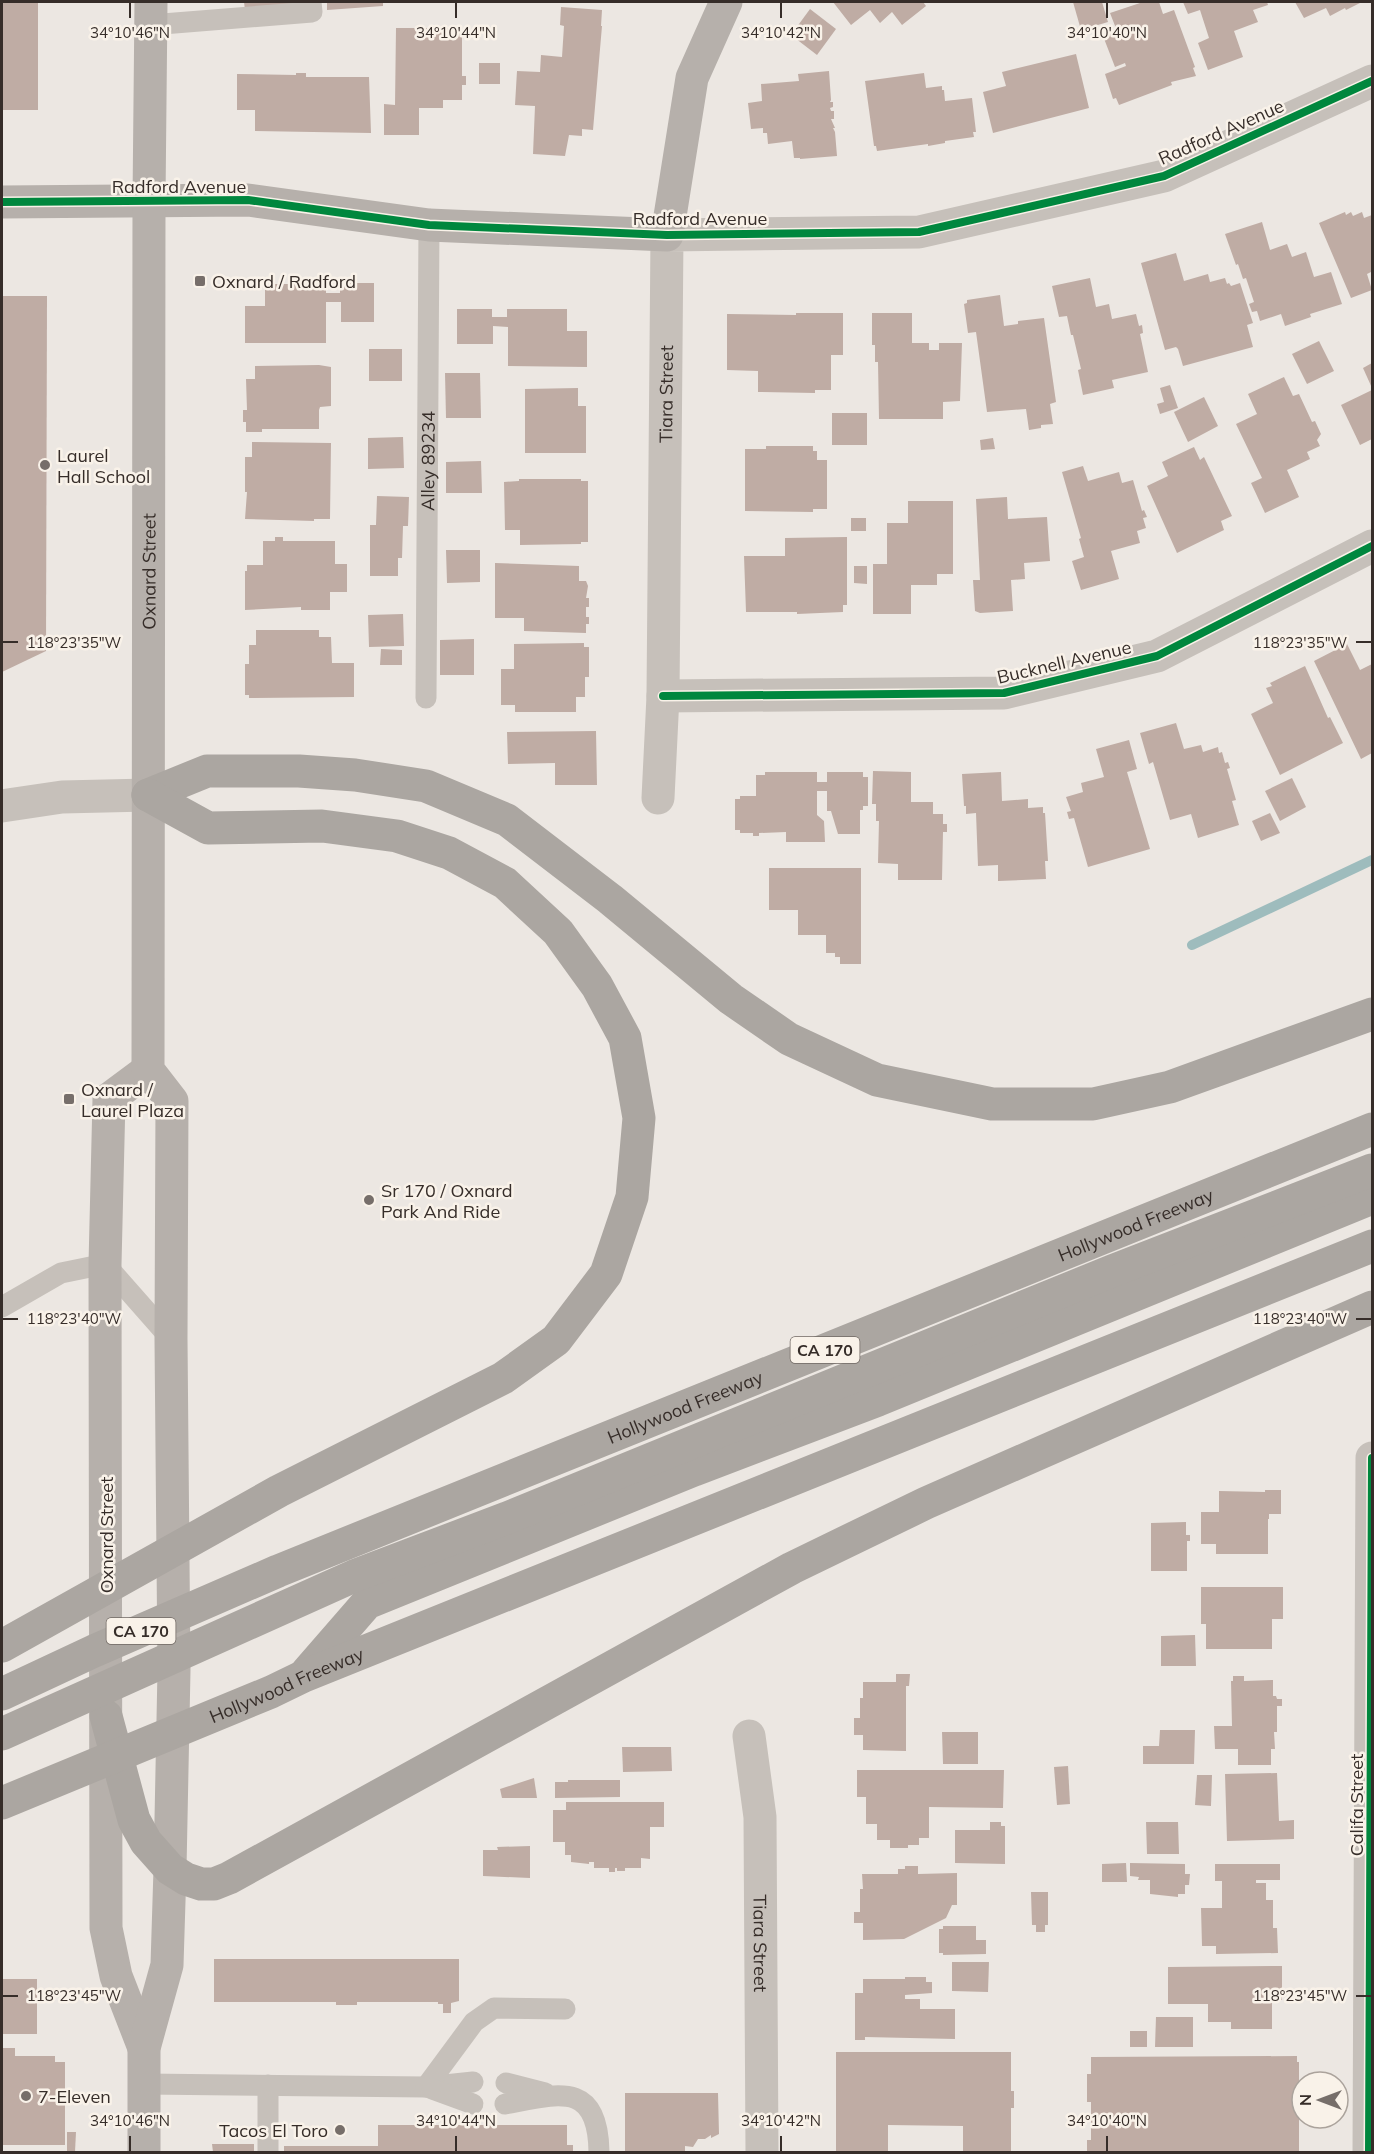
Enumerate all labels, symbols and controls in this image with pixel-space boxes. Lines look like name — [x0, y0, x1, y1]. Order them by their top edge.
text: 34°10'46"N — [90, 23, 170, 42]
text: 34°10'44"N — [416, 23, 496, 42]
text: 34°10'42"N — [741, 23, 821, 42]
text: 34°10'40"N — [1067, 23, 1147, 42]
street label: Radford Avenue — [1155, 94, 1287, 170]
street label: Radford Avenue — [112, 175, 246, 198]
street label: Radford Avenue — [633, 207, 767, 230]
place label: Oxnard / Radford — [212, 270, 356, 293]
marker: Oxnard / Radford — [193, 274, 207, 288]
street label: Tiara Street — [654, 345, 678, 443]
street label: Alley 89234 — [416, 411, 439, 511]
place label: Laurel Hall School — [57, 444, 150, 488]
marker: Laurel Hall School — [38, 458, 52, 472]
street label: Oxnard Street — [137, 513, 160, 630]
text: 118°23'35"W — [27, 633, 122, 652]
text: 118°23'35"W — [1253, 633, 1348, 652]
street label: Bucknell Avenue — [995, 635, 1133, 689]
place label: Oxnard / Laurel Plaza — [81, 1078, 184, 1122]
marker: Oxnard / Laurel Plaza — [62, 1092, 76, 1106]
place label: Sr 170 / Oxnard Park And Ride — [381, 1179, 512, 1223]
street label: Hollywood Freeway — [1054, 1183, 1217, 1266]
marker: Sr 170 / Oxnard Park And Ride — [362, 1193, 376, 1207]
text: 118°23'40"W — [27, 1309, 122, 1328]
text: 118°23'40"W — [1253, 1309, 1348, 1328]
road number: CA 170 — [790, 1337, 860, 1363]
street label: Hollywood Freeway — [604, 1365, 766, 1448]
street label: Oxnard Street — [95, 1477, 118, 1593]
road number: CA 170 — [106, 1618, 176, 1644]
street label: Hollywood Freeway — [206, 1642, 367, 1728]
street label: Califa Street — [1345, 1754, 1368, 1856]
street label: Tiara Street — [749, 1894, 773, 1992]
text: 118°23'45"W — [27, 1986, 122, 2005]
text: 118°23'45"W — [1253, 1986, 1348, 2005]
north arrow — [1290, 2070, 1350, 2130]
place label: 7-Eleven — [38, 2085, 111, 2108]
marker: 7-Eleven — [19, 2089, 33, 2103]
text: N — [1295, 2094, 1315, 2106]
text: 34°10'46"N — [90, 2111, 170, 2130]
text: 34°10'44"N — [416, 2111, 496, 2130]
text: 34°10'42"N — [741, 2111, 821, 2130]
text: 34°10'40"N — [1067, 2111, 1147, 2130]
place label: Tacos El Toro — [219, 2119, 328, 2142]
marker: Tacos El Toro — [333, 2123, 347, 2137]

